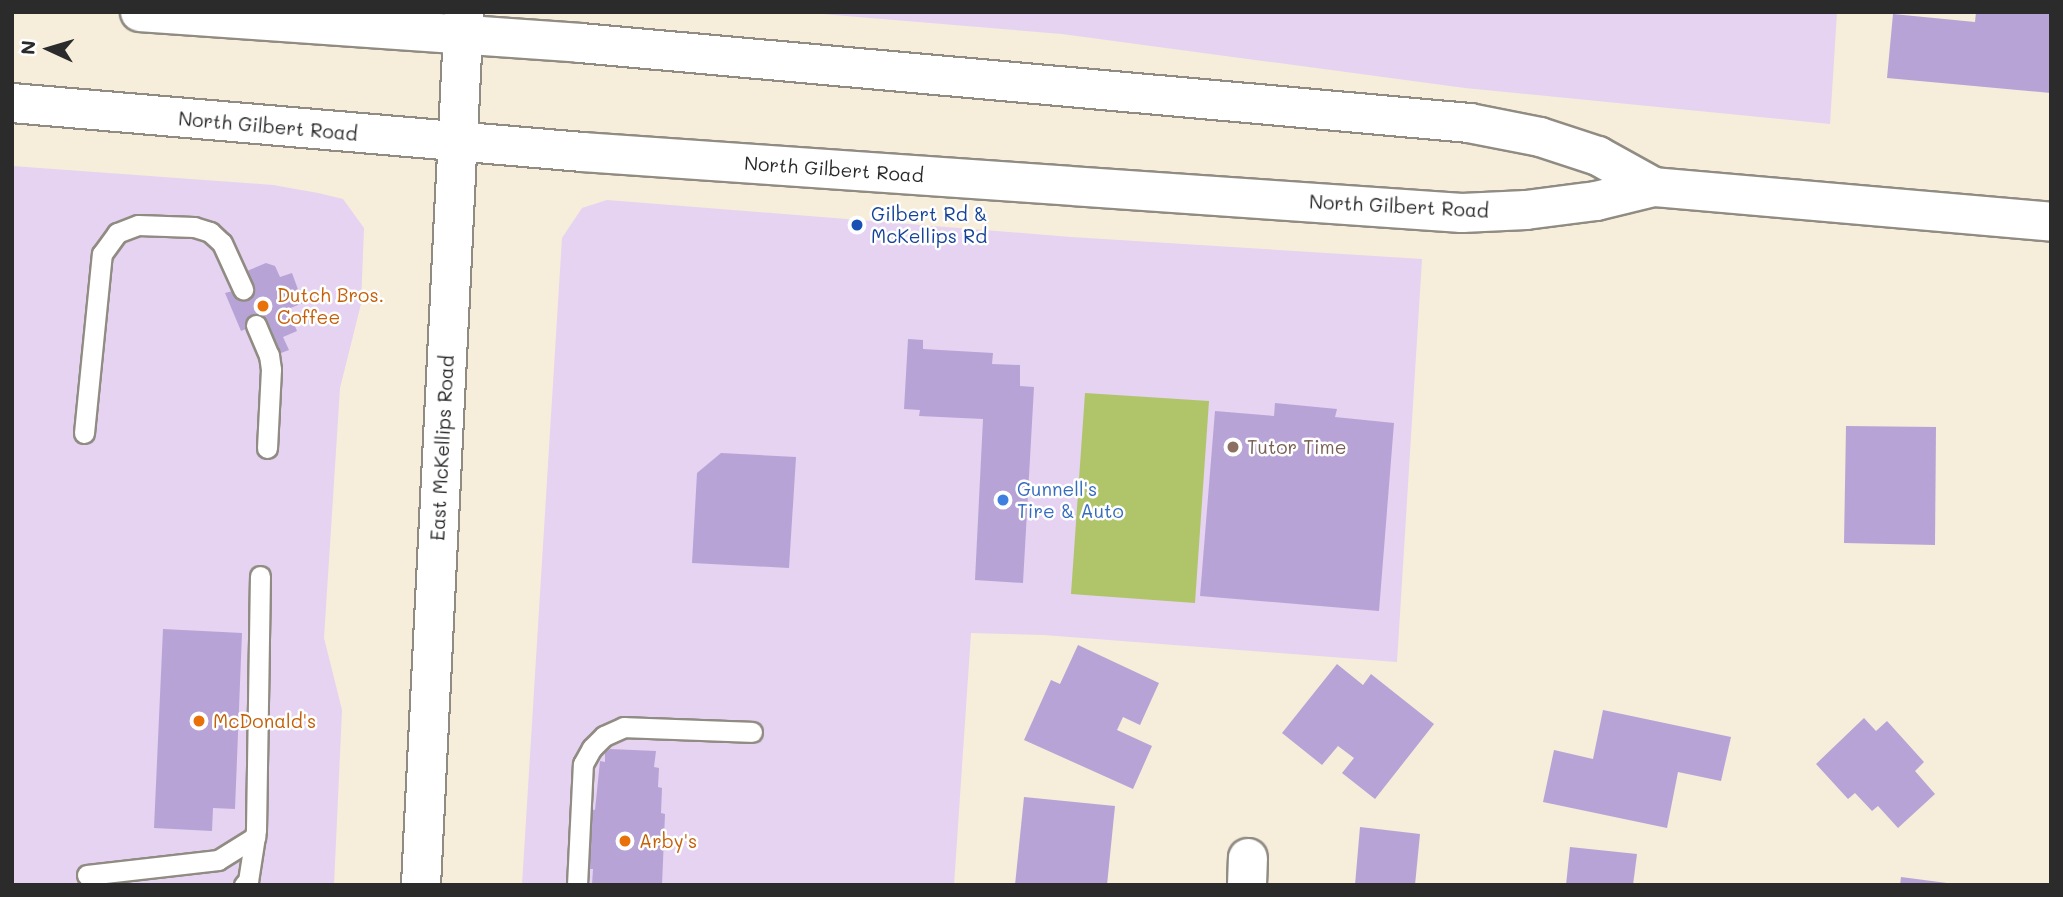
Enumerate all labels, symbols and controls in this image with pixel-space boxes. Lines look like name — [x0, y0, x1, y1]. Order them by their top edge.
north arrow — [14, 14, 84, 84]
text: N — [15, 39, 41, 56]
street label: North Gilbert Road — [177, 107, 359, 145]
street label: North Gilbert Road — [744, 151, 924, 187]
street label: North Gilbert Road — [1309, 190, 1489, 222]
place label: Gilbert Rd & McKellips Rd — [871, 203, 988, 247]
marker: Gilbert Rd & McKellips Rd — [849, 217, 865, 233]
place label: Dutch Bros. Coffee — [277, 284, 384, 328]
marker: Dutch Bros. Coffee — [255, 298, 271, 314]
street label: East McKellips Road — [426, 355, 458, 541]
place label: Tutor Time — [1247, 436, 1347, 458]
marker: Tutor Time — [1225, 439, 1241, 455]
place label: Gunnell's Tire & Auto — [1017, 478, 1124, 522]
marker: Gunnell's Tire & Auto — [995, 492, 1011, 508]
place label: McDonald's — [213, 710, 316, 732]
marker: McDonald's — [191, 713, 207, 729]
place label: Arby's — [639, 830, 697, 852]
marker: Arby's — [617, 833, 633, 849]

